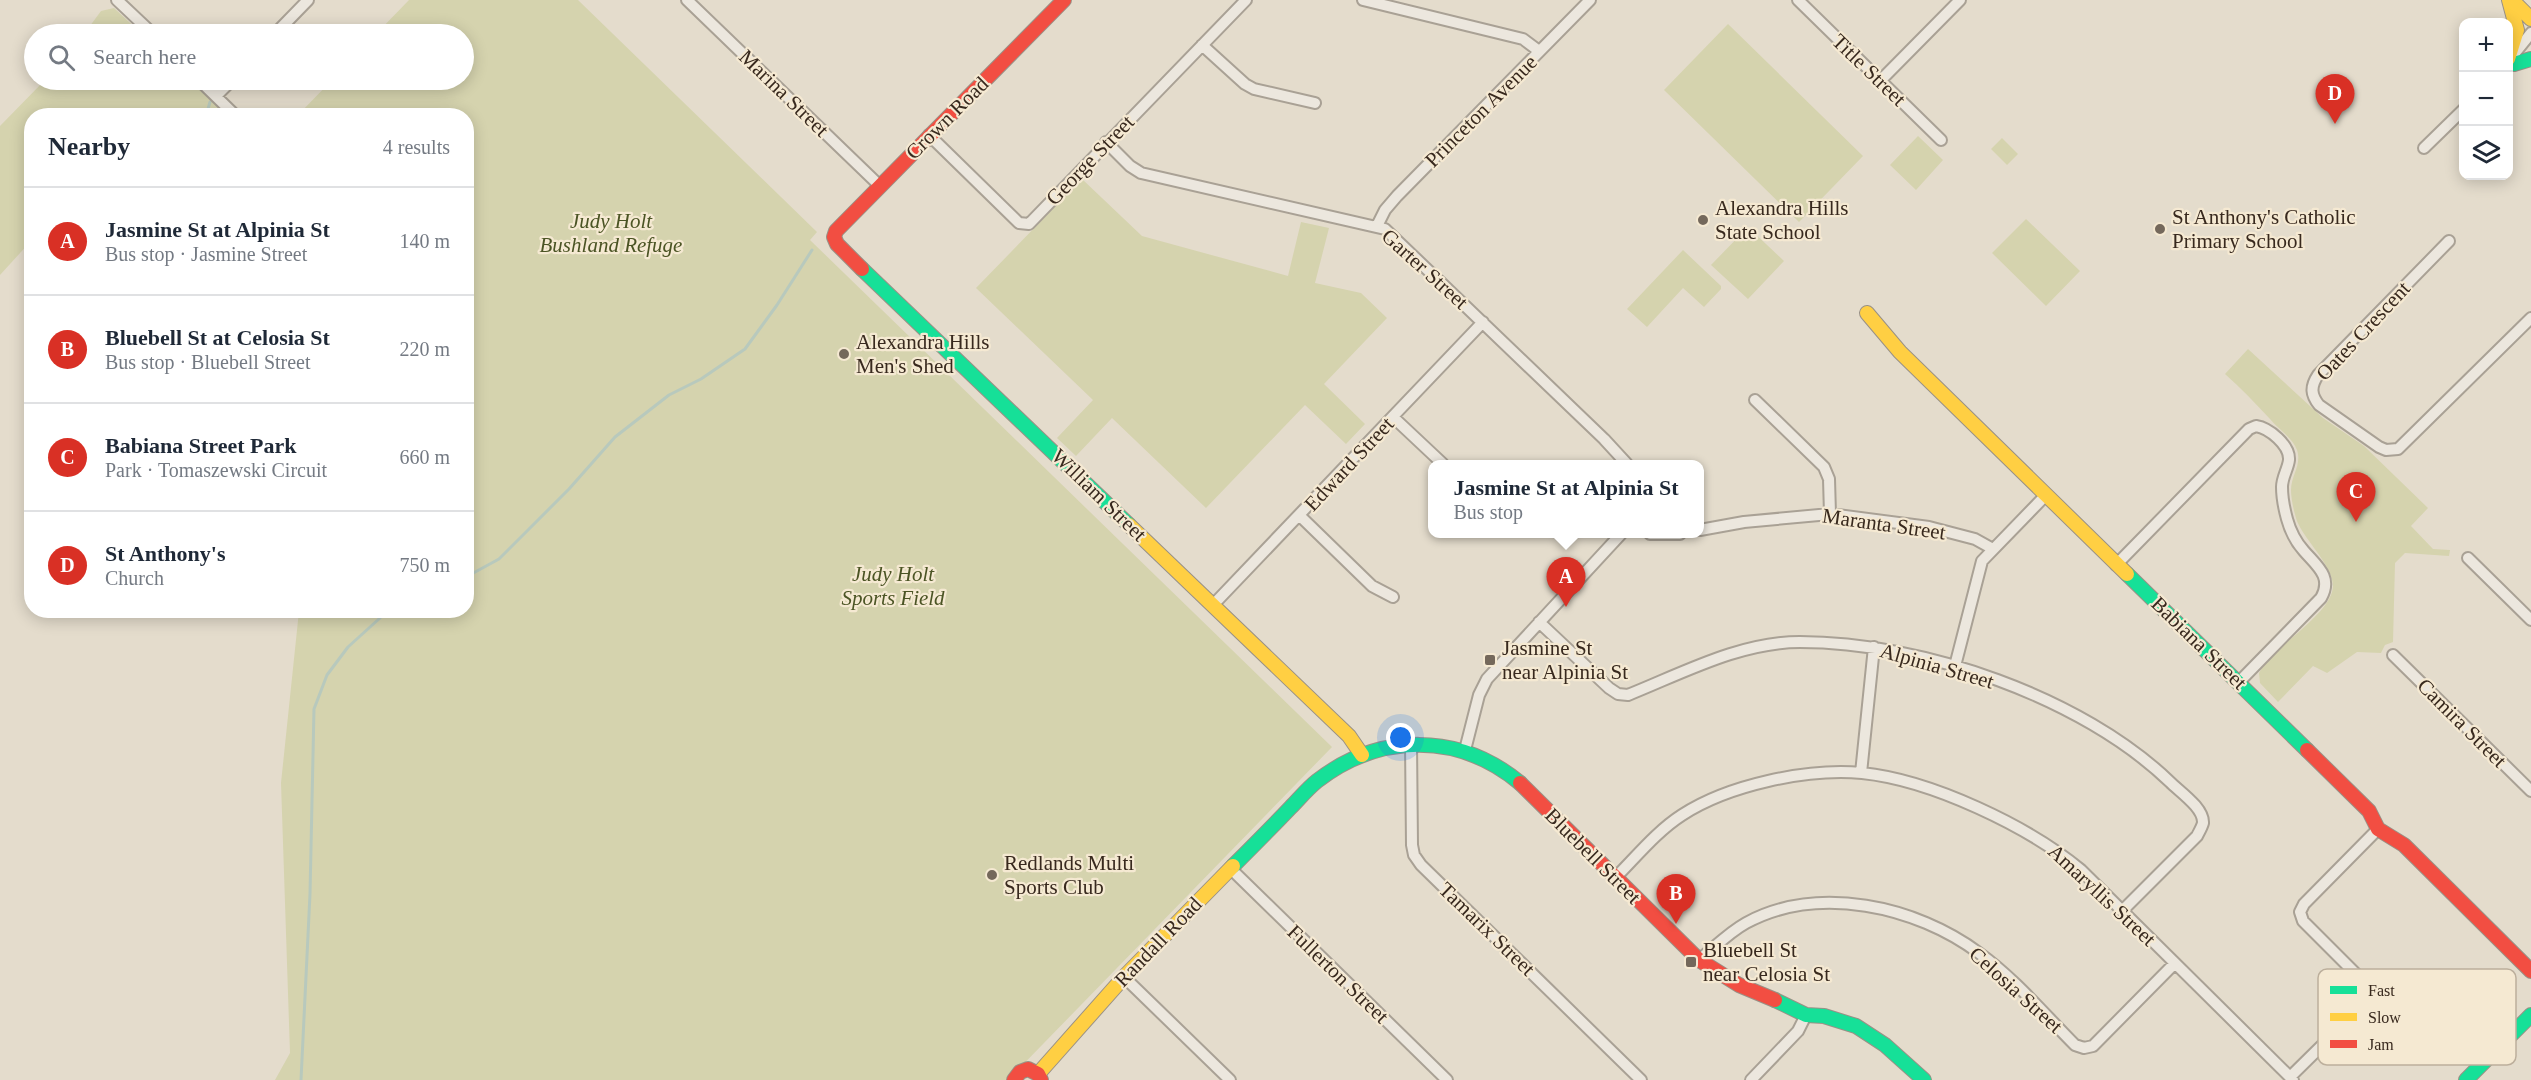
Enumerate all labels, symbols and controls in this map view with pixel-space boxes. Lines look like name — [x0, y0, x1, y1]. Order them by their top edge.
map controls — [2459, 18, 2513, 180]
button: + — [2459, 18, 2513, 72]
search box — [24, 24, 474, 90]
street label: Title Street — [1827, 29, 1911, 111]
icon: search — [45, 41, 78, 74]
text: Search here — [93, 44, 196, 69]
street label: Marina Street — [734, 44, 834, 142]
street label: Princeton Avenue — [1420, 50, 1542, 172]
street label: Crown Road — [901, 71, 994, 164]
button: − — [2459, 72, 2513, 126]
pin: D — [2316, 74, 2354, 124]
street label: George Street — [1041, 110, 1139, 210]
button: layers — [2459, 126, 2513, 180]
text: Nearby — [48, 132, 130, 161]
text: 4 results — [383, 136, 450, 158]
place label: Alexandra Hills State School — [1715, 196, 1849, 244]
place label: St Anthony's Catholic Primary School — [2172, 205, 2355, 253]
park label: Judy Holt Bushland Refuge — [540, 209, 682, 257]
marker: Alexandra Hills State School — [1696, 213, 1710, 227]
text: Jasmine St at Alpinia St — [105, 217, 330, 242]
marker: St Anthony's Catholic Primary School — [2153, 222, 2167, 236]
street label: Garter Street — [1377, 224, 1473, 314]
text: A — [60, 230, 75, 252]
text: 140 m — [399, 230, 450, 252]
text: Bus stop · Jasmine Street — [105, 243, 307, 265]
street label: Oates Crescent — [2311, 276, 2415, 385]
text: Bluebell St at Celosia St — [105, 325, 330, 350]
place label: Alexandra Hills Men's Shed — [856, 330, 990, 378]
text: B — [61, 338, 74, 360]
text: 220 m — [399, 338, 450, 360]
marker: Alexandra Hills Men's Shed — [837, 347, 851, 361]
text: Bus stop · Bluebell Street — [105, 351, 311, 373]
street label: Edward Street — [1299, 412, 1399, 516]
text: Babiana Street Park — [105, 433, 296, 458]
street label: William Street — [1047, 444, 1151, 546]
text: C — [60, 446, 75, 468]
text: 660 m — [399, 446, 450, 468]
text: Park · Tomaszewski Circuit — [105, 459, 327, 481]
popup — [1428, 460, 1704, 538]
pin: C — [2336, 472, 2376, 522]
text: Jasmine St at Alpinia St — [1454, 475, 1678, 500]
text: Bus stop — [1454, 501, 1523, 523]
street label: Maranta Street — [1821, 503, 1947, 545]
text: St Anthony's — [105, 541, 225, 566]
text: D — [60, 554, 75, 576]
text: 750 m — [399, 554, 450, 576]
pin: A — [1546, 558, 1586, 607]
park label: Judy Holt Sports Field — [841, 562, 945, 610]
text: Church — [105, 567, 164, 589]
street label: Babiana Street — [2146, 592, 2252, 694]
place label: Jasmine St near Alpinia St — [1502, 636, 1628, 684]
street label: Alpinia Street — [1877, 638, 1997, 694]
marker: Jasmine St near Alpinia St — [1483, 653, 1497, 667]
street label: Camira Street — [2412, 673, 2512, 773]
your location — [1386, 723, 1415, 752]
street label: Bluebell Street — [1540, 803, 1646, 909]
street label: Amaryllis Street — [2043, 839, 2161, 951]
place label: Redlands Multi Sports Club — [1004, 851, 1134, 899]
marker: Redlands Multi Sports Club — [985, 868, 999, 882]
pin: B — [1656, 874, 1696, 924]
street label: Tamarix Street — [1434, 877, 1540, 981]
street label: Randall Road — [1109, 892, 1207, 992]
street label: Fullerton Street — [1282, 920, 1394, 1028]
place label: Bluebell St near Celosia St — [1703, 938, 1830, 986]
street label: Celosia Street — [1964, 942, 2068, 1038]
marker: Bluebell St near Celosia St — [1684, 955, 1698, 969]
legend — [2318, 969, 2516, 1065]
text: Fast — [2368, 982, 2395, 999]
text: Slow — [2368, 1009, 2401, 1026]
text: Jam — [2368, 1036, 2394, 1053]

